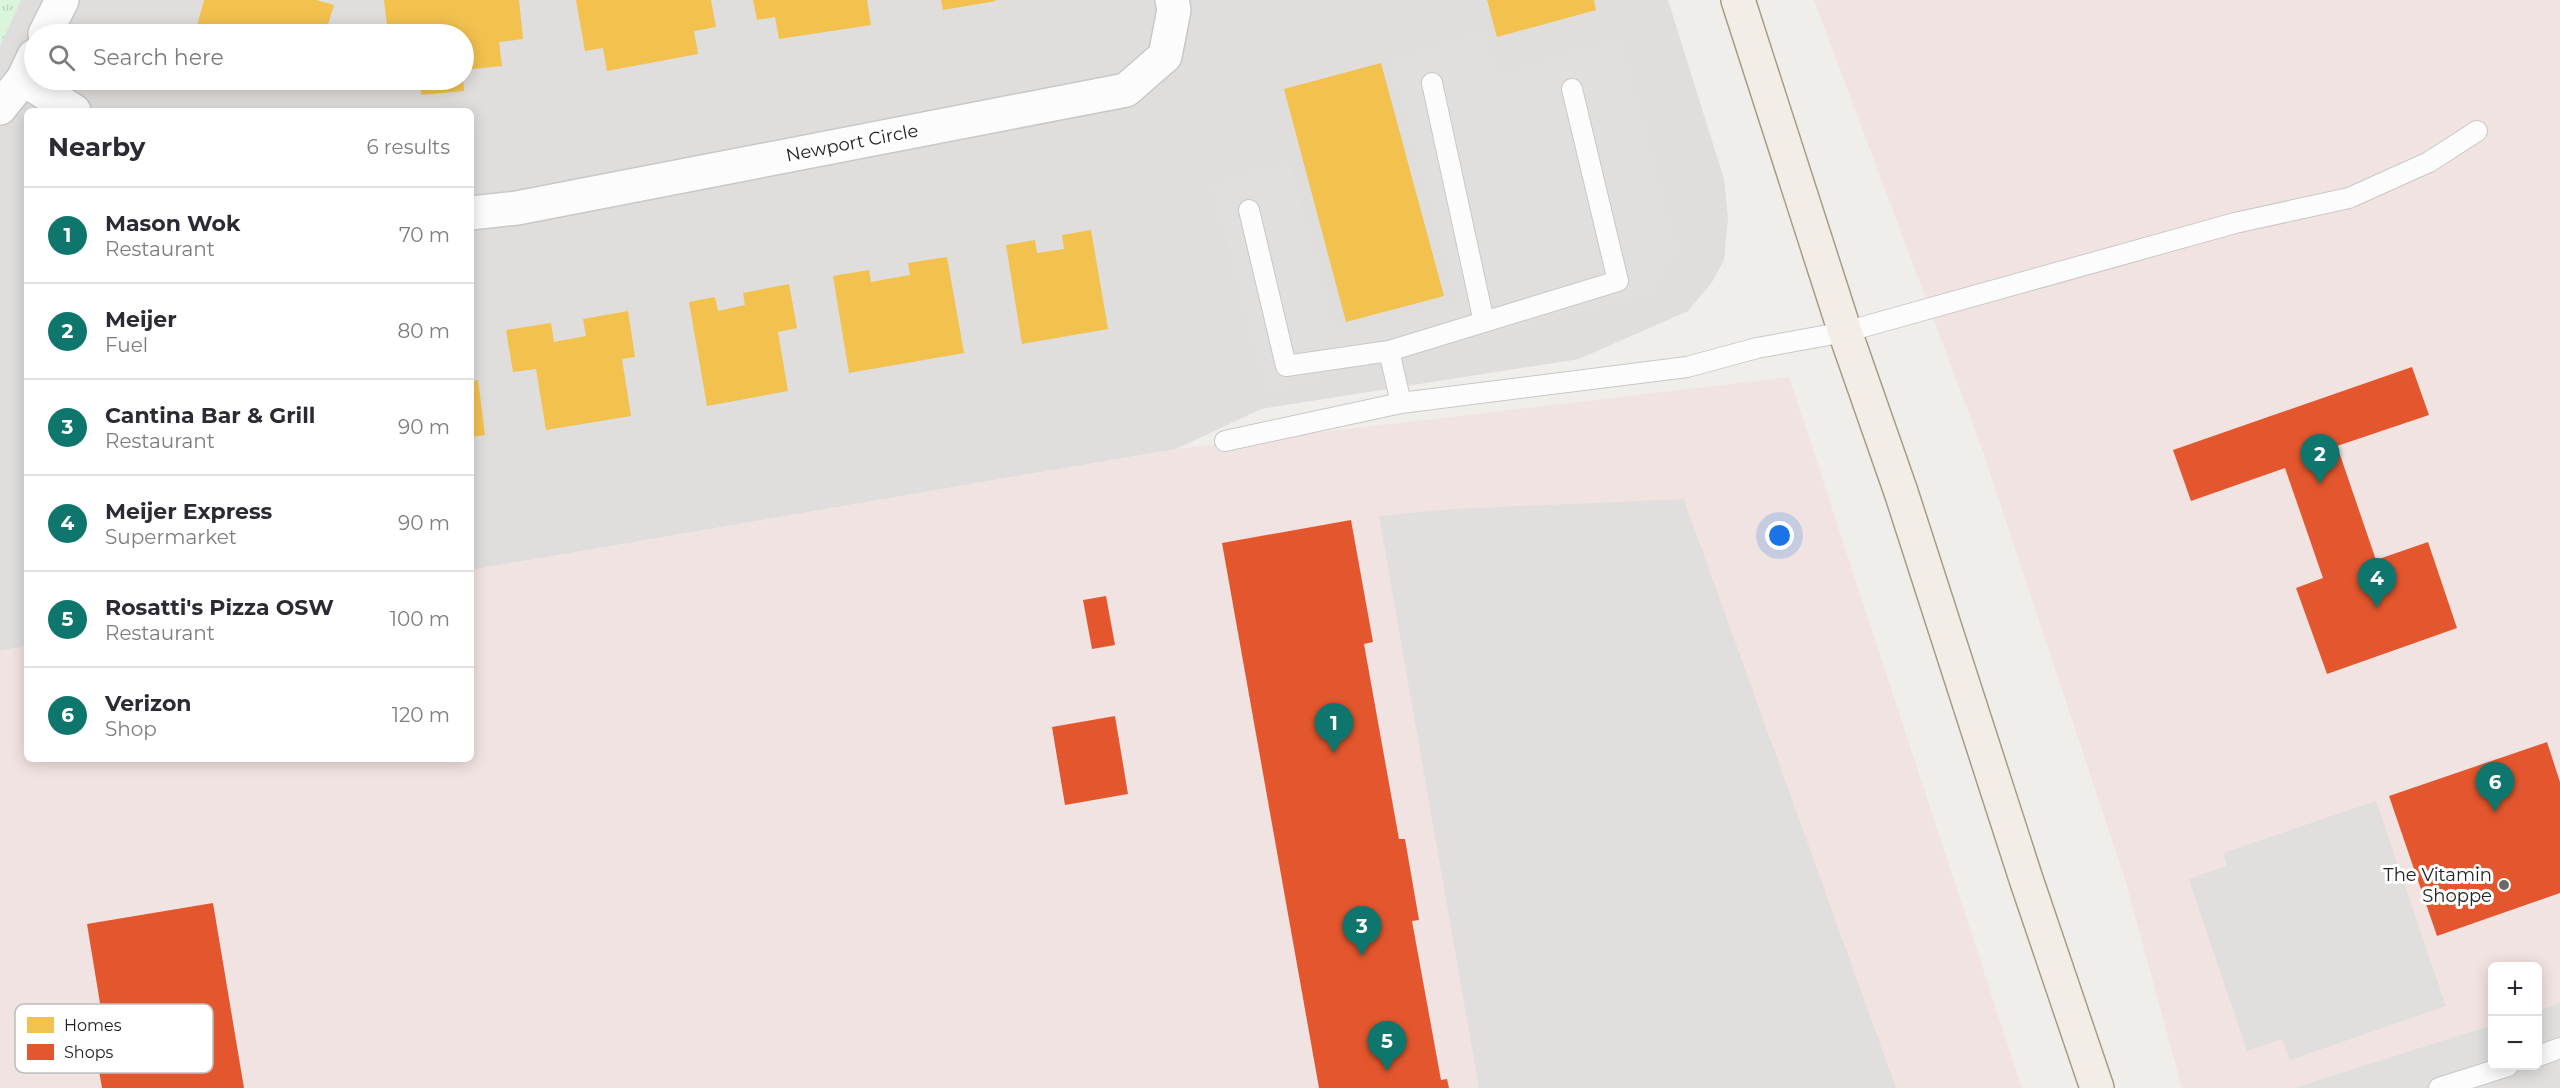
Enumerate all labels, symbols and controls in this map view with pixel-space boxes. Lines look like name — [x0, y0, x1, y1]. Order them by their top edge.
search box — [24, 24, 474, 90]
icon: search — [45, 41, 78, 74]
text: Search here — [93, 44, 224, 71]
street label: Newport Circle — [784, 119, 920, 167]
text: Nearby — [48, 131, 145, 163]
text: 6 results — [366, 135, 450, 159]
text: Mason Wok — [105, 210, 240, 237]
text: 1 — [64, 223, 71, 247]
text: 70 m — [399, 223, 450, 247]
text: Restaurant — [105, 237, 215, 261]
text: Meijer — [105, 306, 177, 333]
text: 2 — [62, 319, 73, 343]
text: 80 m — [398, 319, 450, 343]
text: Fuel — [105, 333, 148, 357]
text: Cantina Bar & Grill — [105, 402, 315, 429]
text: 3 — [62, 415, 73, 439]
text: 90 m — [398, 415, 450, 439]
text: Restaurant — [105, 429, 215, 453]
pin: 2 — [2300, 434, 2340, 484]
text: Meijer Express — [105, 498, 272, 525]
text: 4 — [61, 511, 74, 535]
text: 90 m — [398, 511, 450, 535]
your location — [1765, 521, 1794, 550]
text: Supermarket — [105, 525, 237, 549]
pin: 4 — [2358, 558, 2396, 608]
text: Rosatti's Pizza OSW — [105, 594, 334, 621]
text: 5 — [62, 607, 73, 631]
text: 100 m — [390, 607, 450, 631]
text: Restaurant — [105, 621, 215, 645]
text: Verizon — [105, 690, 192, 717]
text: 6 — [61, 703, 74, 727]
text: 120 m — [392, 703, 450, 727]
pin: 1 — [1314, 704, 1354, 753]
text: Shop — [105, 717, 157, 741]
pin: 6 — [2476, 762, 2514, 812]
place label: The Vitamin Shoppe — [2383, 864, 2492, 907]
marker: The Vitamin Shoppe — [2497, 878, 2511, 892]
pin: 3 — [1342, 906, 1382, 956]
map controls — [2488, 962, 2542, 1070]
button: + — [2488, 962, 2542, 1016]
legend — [15, 1004, 213, 1073]
text: Homes — [64, 1016, 122, 1035]
button: − — [2488, 1016, 2542, 1070]
pin: 5 — [1368, 1022, 1406, 1071]
text: Shops — [64, 1043, 114, 1062]

